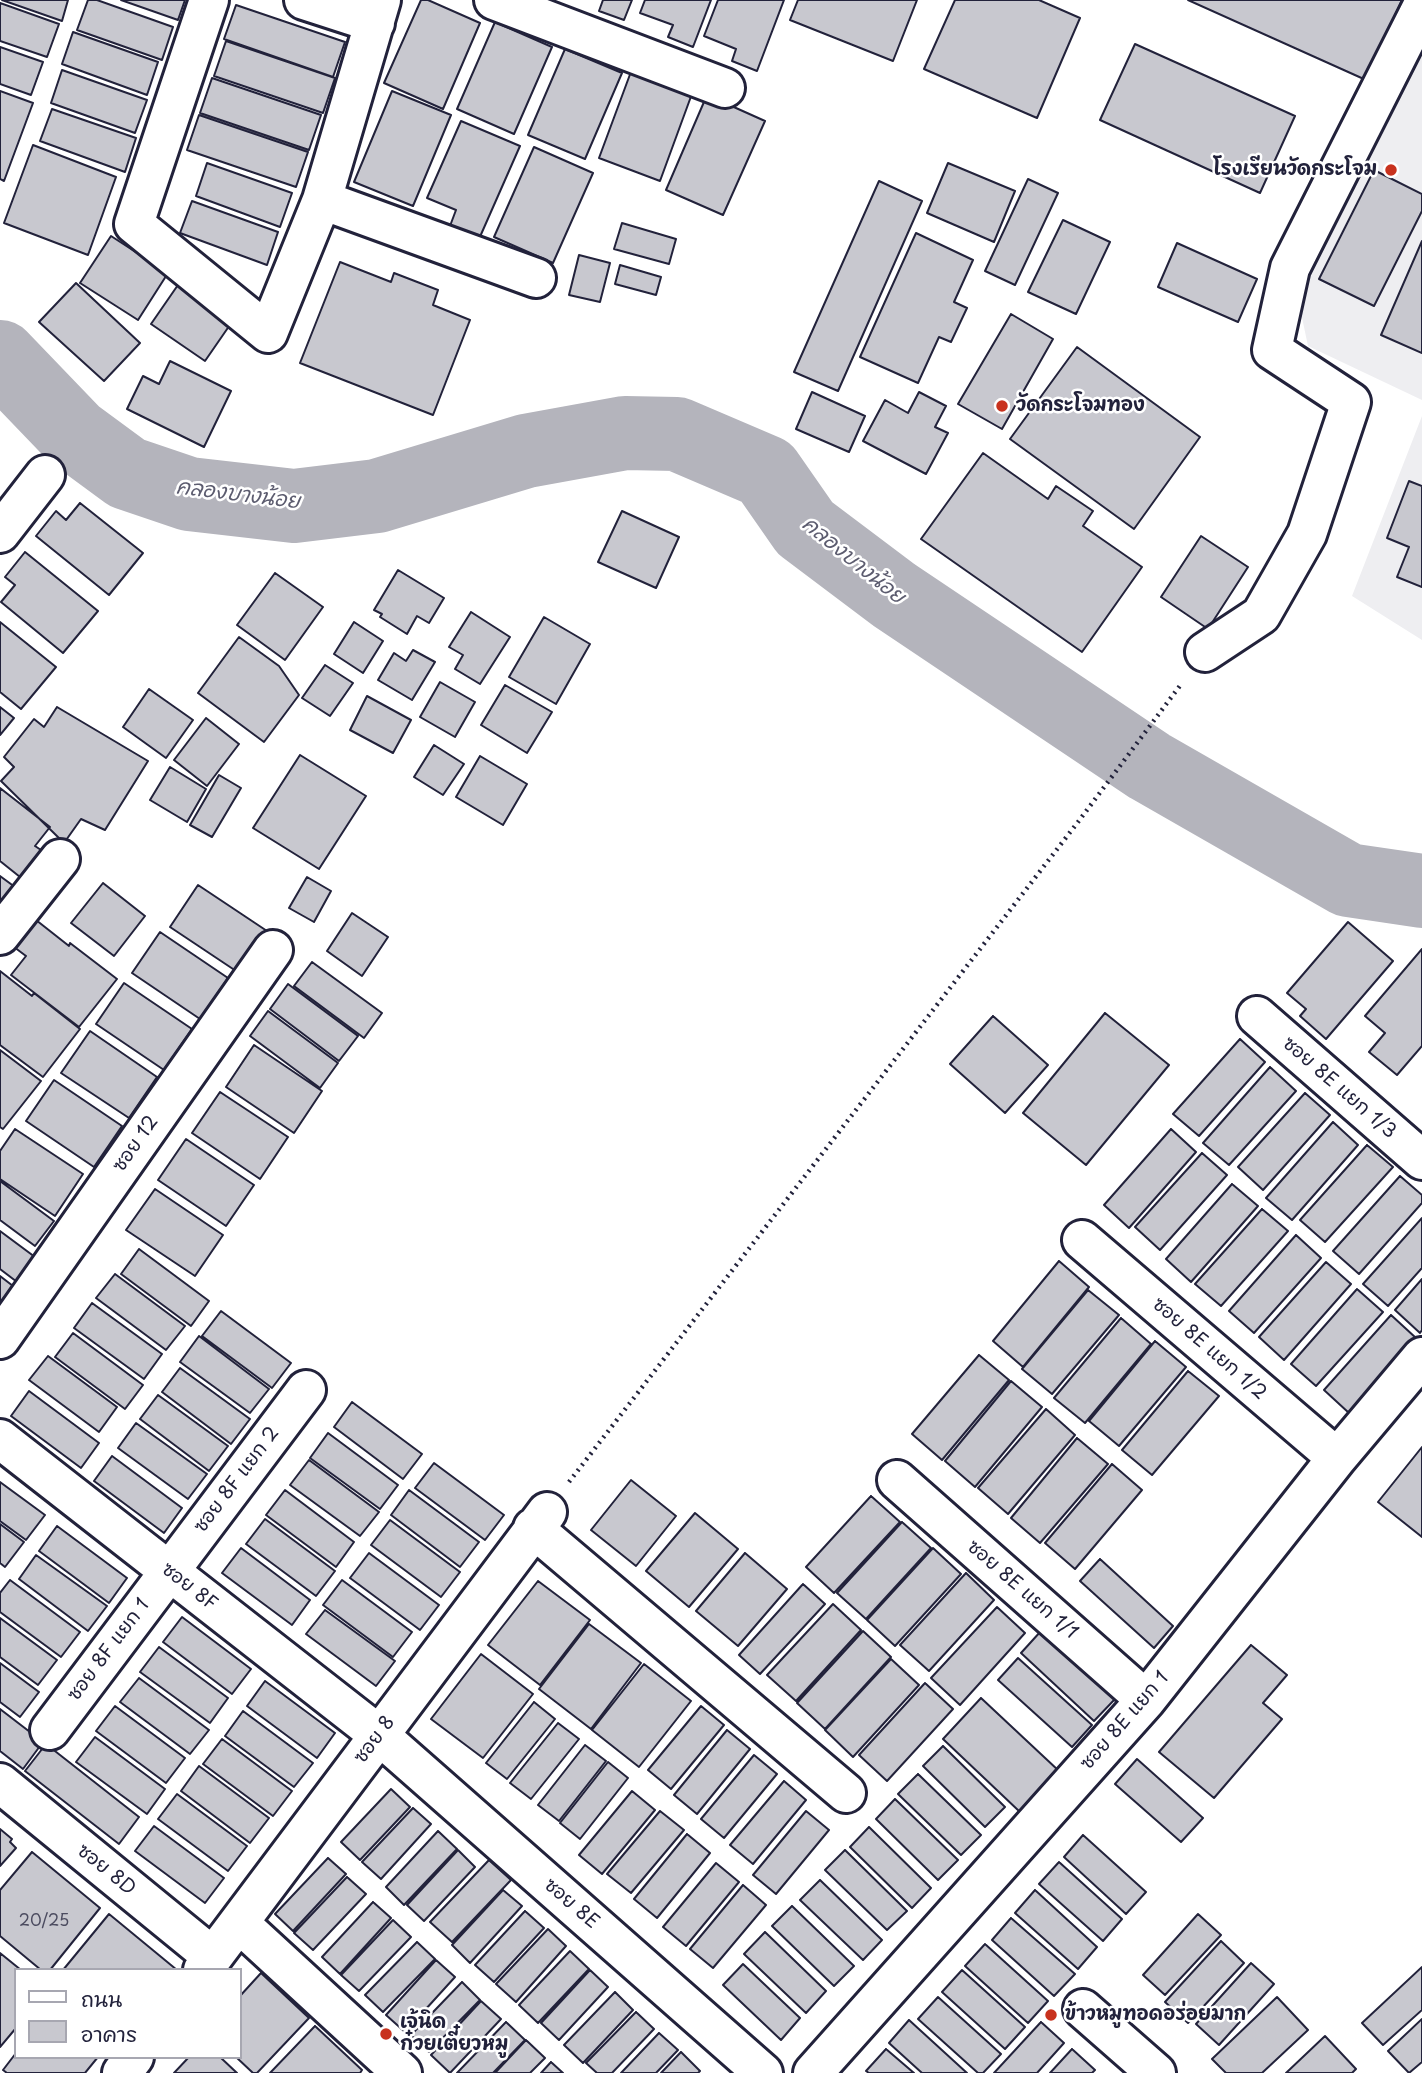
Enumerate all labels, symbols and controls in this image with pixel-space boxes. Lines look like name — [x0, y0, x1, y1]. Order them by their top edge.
place label: โรงเรียนวัดกระโจม — [1213, 159, 1377, 181]
marker: โรงเรียนวัดกระโจม — [1383, 162, 1399, 178]
place label: วัดกระโจมทอง — [1016, 395, 1145, 417]
marker: วัดกระโจมทอง — [994, 398, 1010, 414]
water label: คลองบางน้อย — [175, 475, 301, 515]
water label: คลองบางน้อย — [797, 512, 909, 610]
street label: ซอย 8E แยก 1/3 — [1277, 1032, 1401, 1144]
street label: ซอย 12 — [108, 1111, 164, 1177]
street label: ซอย 8E แยก 1/2 — [1147, 1293, 1271, 1405]
street label: ซอย 8F แยก 2 — [190, 1422, 284, 1538]
street label: ซอย 8E แยก 1/1 — [962, 1536, 1082, 1644]
street label: ซอย 8F — [157, 1558, 221, 1616]
street label: ซอย 8F แยก 1 — [63, 1594, 155, 1706]
street label: ซอย 8E แยก 1 — [1076, 1667, 1174, 1775]
street label: ซอย 8 — [350, 1712, 400, 1768]
street label: ซอย 8D — [72, 1840, 140, 1900]
street label: ซอย 8E — [539, 1874, 603, 1934]
house number: 20/25 — [19, 1912, 69, 1932]
legend — [14, 1968, 242, 2059]
text: ถนน — [81, 1982, 122, 2014]
place label: ข้าวหมูทอดอร่อยมาก — [1065, 2004, 1246, 2026]
marker: ข้าวหมูทอดอร่อยมาก — [1043, 2007, 1059, 2023]
place label: เจ้นิด ก๋วยเตี๋ยวหมู — [400, 2012, 508, 2056]
text: อาคาร — [81, 2017, 137, 2049]
marker: เจ้นิด ก๋วยเตี๋ยวหมู — [378, 2026, 394, 2042]

